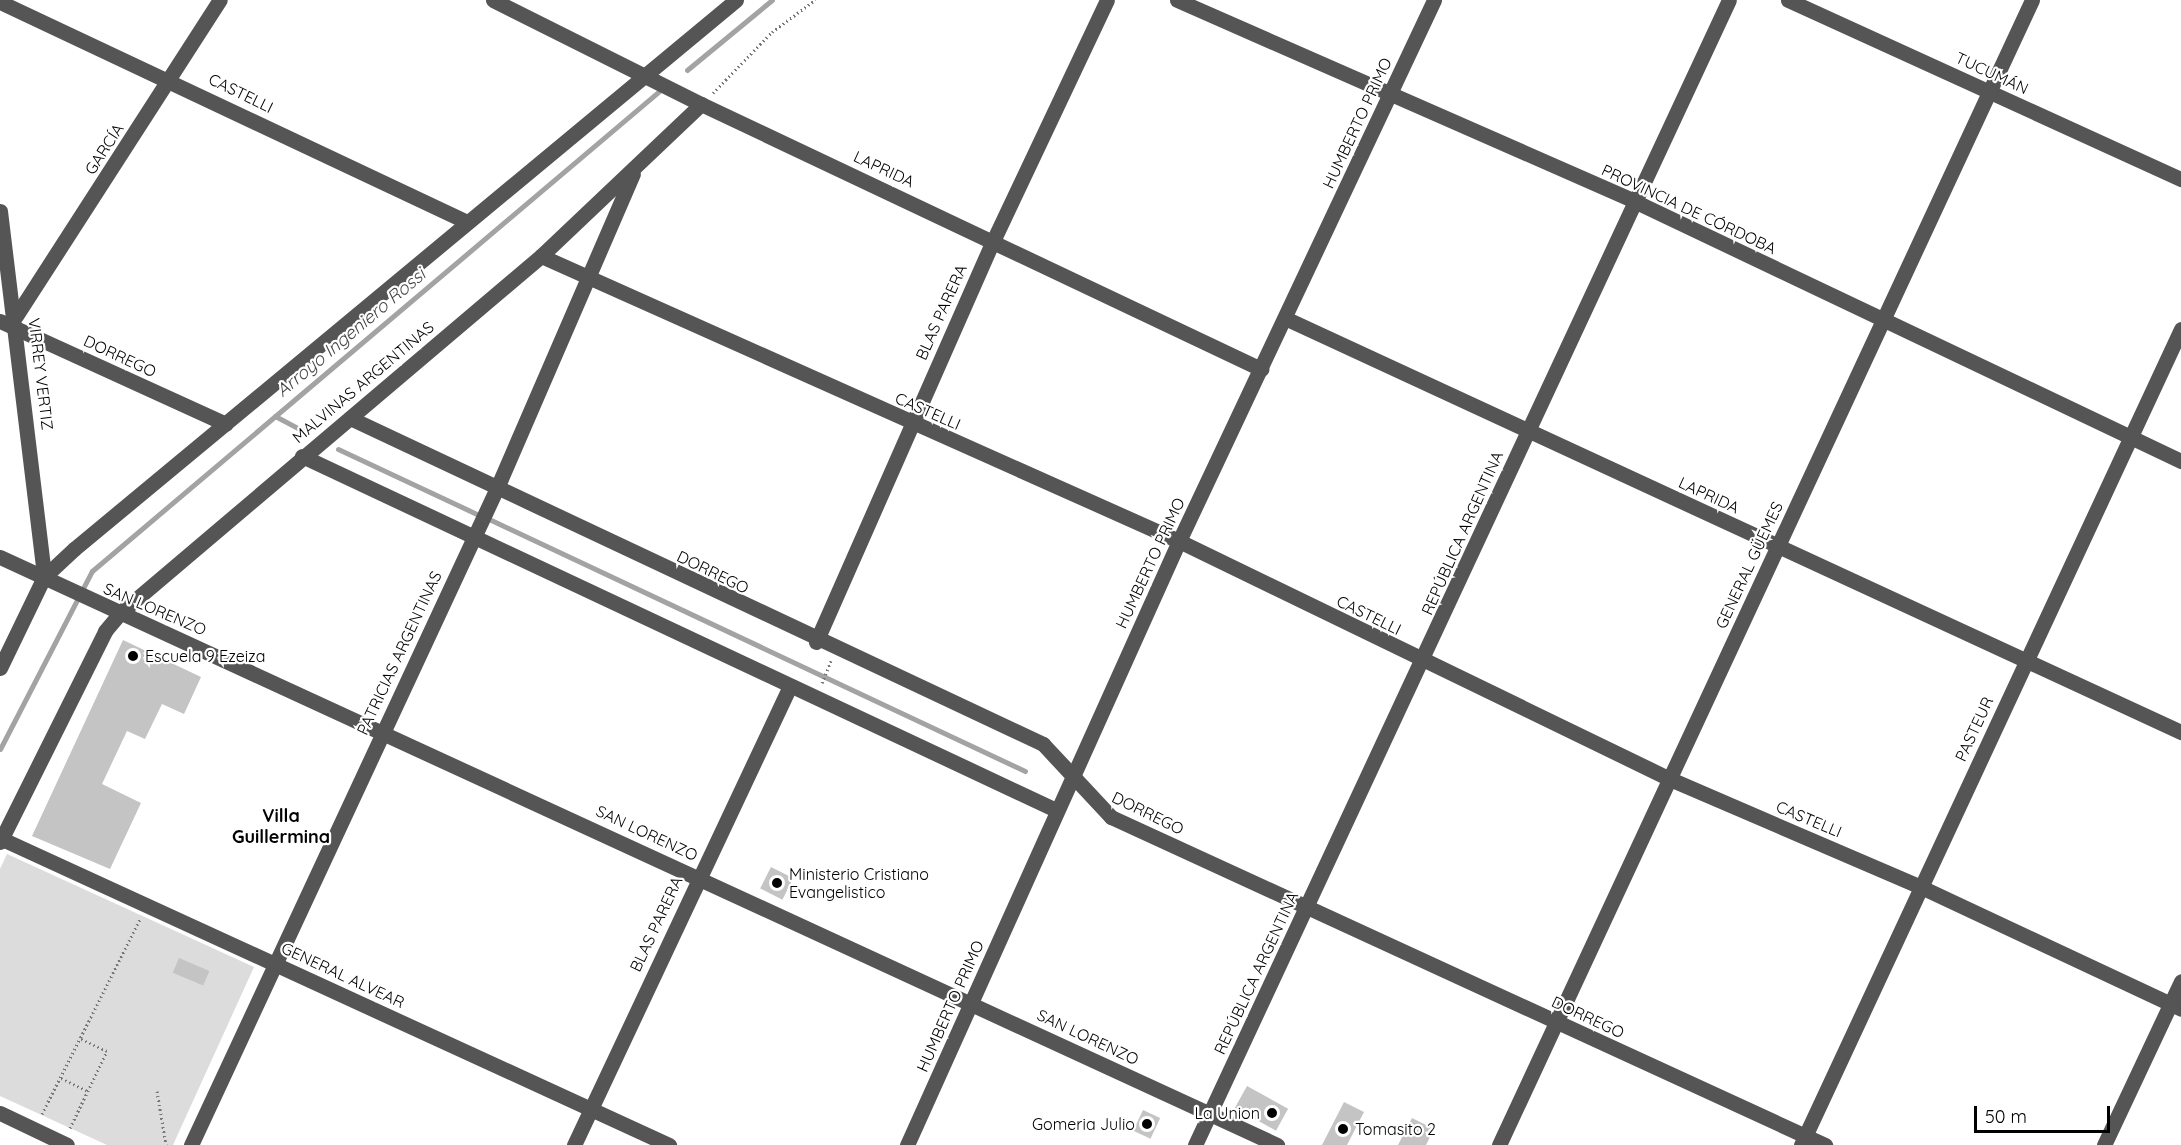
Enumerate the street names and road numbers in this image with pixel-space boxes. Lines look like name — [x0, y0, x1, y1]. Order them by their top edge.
street label: TUCUMÁN — [1953, 48, 2031, 98]
street label: HUMBERTO PRIMO — [1318, 55, 1396, 191]
street label: CASTELLI — [206, 69, 276, 117]
street label: GARCÍA — [80, 120, 128, 178]
street label: LAPRIDA — [851, 147, 917, 191]
street label: PROVINCIA DE CÓRDOBA — [1599, 160, 1779, 258]
street label: BLAS PARERA — [911, 261, 971, 363]
street label: VIRREY VERTIZ — [25, 317, 57, 431]
street label: MALVINAS ARGENTINAS — [288, 317, 438, 447]
street label: DORREGO — [81, 331, 159, 381]
street label: CASTELLI — [892, 388, 964, 434]
street label: REPÚBLICA ARGENTINA — [1417, 448, 1507, 618]
street label: LAPRIDA — [1676, 473, 1742, 517]
street label: HUMBERTO PRIMO — [1111, 495, 1189, 631]
street label: GENERAL GÜEMES — [1711, 498, 1787, 632]
street label: DORREGO — [674, 546, 752, 598]
street label: PATRICIAS ARGENTINAS — [353, 568, 445, 738]
street label: SAN LORENZO — [101, 579, 209, 639]
street label: CASTELLI — [1334, 591, 1404, 639]
street label: PASTEUR — [1951, 694, 1997, 764]
street label: DORREGO — [1109, 787, 1187, 839]
street label: CASTELLI — [1773, 797, 1845, 841]
street label: SAN LORENZO — [593, 801, 701, 865]
street label: BLAS PARERA — [626, 873, 686, 975]
street label: REPÚBLICA ARGENTINA — [1210, 889, 1302, 1057]
street label: HUMBERTO PRIMO — [912, 937, 988, 1075]
street label: GENERAL ALVEAR — [278, 938, 408, 1012]
street label: DORREGO — [1549, 992, 1627, 1042]
street label: SAN LORENZO — [1034, 1005, 1142, 1069]

